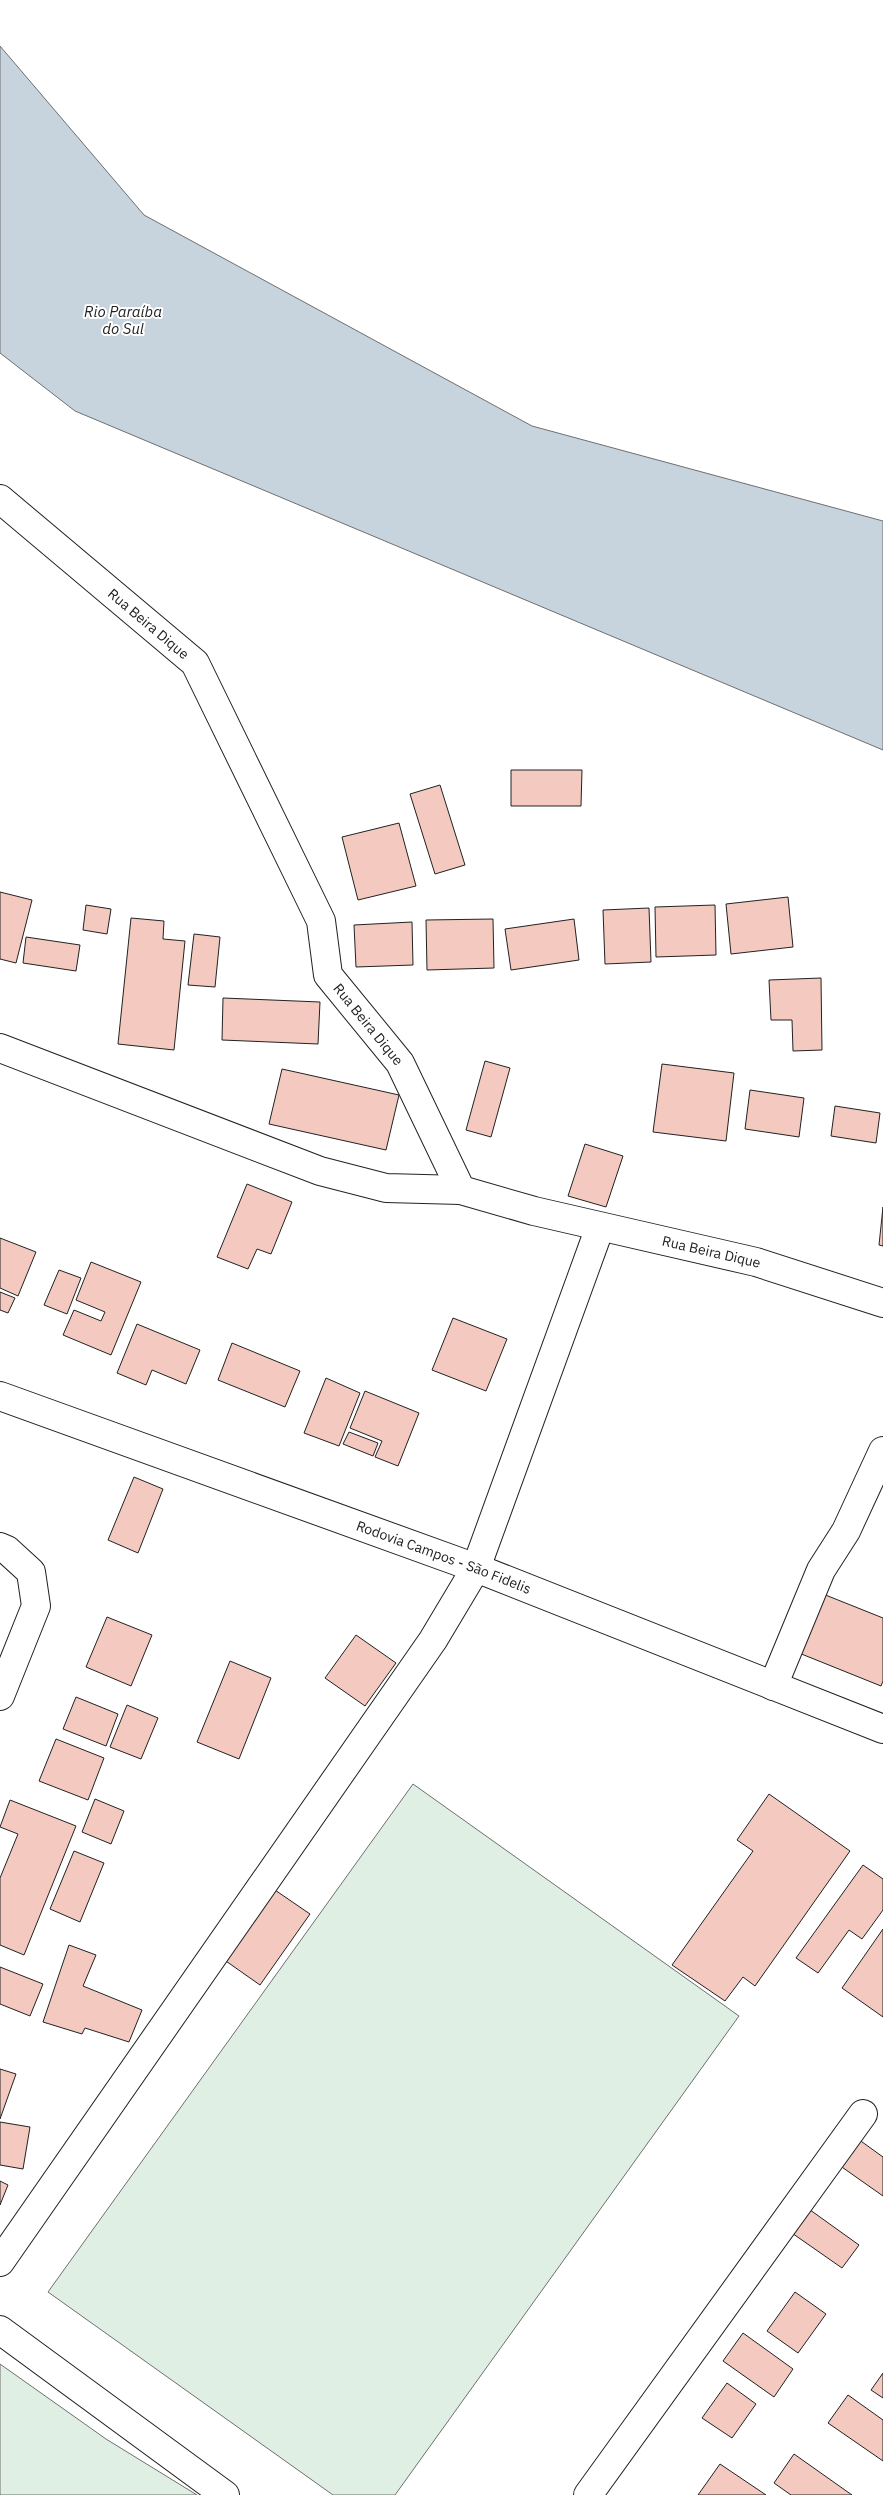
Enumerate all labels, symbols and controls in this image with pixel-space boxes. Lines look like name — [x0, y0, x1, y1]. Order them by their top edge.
water label: Rio Paraíba do Sul — [84, 302, 162, 338]
street label: Rua Beira Dique — [104, 585, 193, 663]
street label: Rua Beira Dique — [329, 980, 407, 1069]
street label: Rua Beira Dique — [660, 1232, 763, 1272]
street label: Rodovia Campos - São Fidelis — [354, 1516, 534, 1598]

